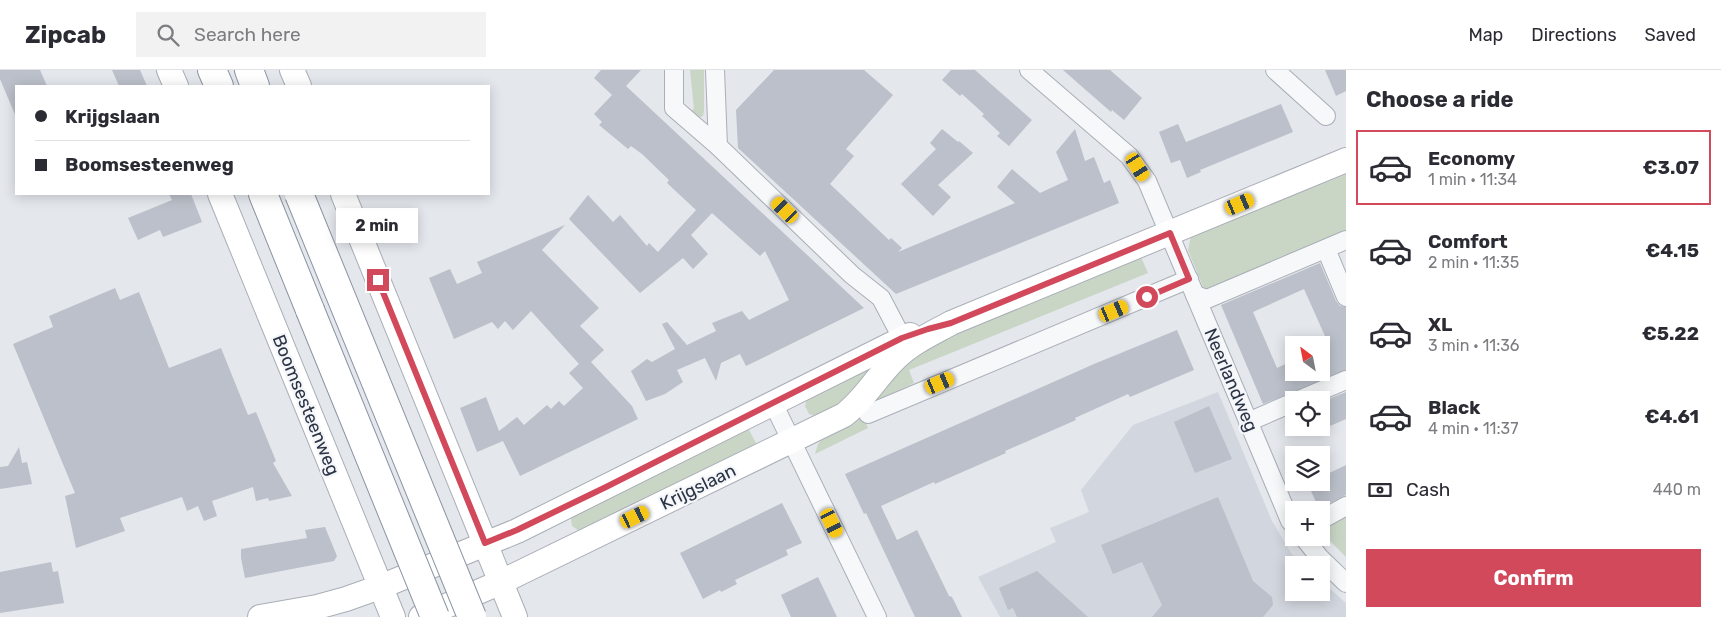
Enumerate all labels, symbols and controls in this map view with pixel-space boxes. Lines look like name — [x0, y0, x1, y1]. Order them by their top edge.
search box — [136, 12, 486, 57]
text: Zipcab — [25, 21, 106, 49]
icon: search — [154, 21, 182, 49]
text: Search here — [194, 23, 301, 46]
text: Map — [1468, 24, 1503, 46]
text: Directions — [1531, 24, 1617, 46]
text: Saved — [1645, 24, 1696, 46]
text: Choose a ride — [1366, 86, 1513, 113]
text: Krijgslaan — [65, 105, 160, 128]
icon: car — [1368, 145, 1413, 190]
text: Economy — [1428, 147, 1515, 170]
car — [1123, 150, 1152, 184]
text: Boomsesteenweg — [65, 153, 234, 176]
text: €3.07 — [1642, 156, 1699, 179]
text: 1 min · 11:34 — [1428, 170, 1517, 189]
car — [1223, 191, 1256, 217]
car — [768, 194, 801, 226]
callout: 2 min — [337, 208, 419, 242]
text: 2 min — [355, 216, 399, 235]
icon: car — [1368, 228, 1413, 273]
text: Comfort — [1428, 230, 1508, 253]
text: €4.15 — [1645, 239, 1699, 262]
text: 2 min · 11:35 — [1428, 253, 1519, 272]
route end — [367, 269, 389, 291]
route start — [1136, 286, 1158, 308]
car — [1097, 298, 1130, 324]
icon: car — [1368, 311, 1413, 356]
text: XL — [1428, 313, 1452, 336]
text: €5.22 — [1642, 322, 1699, 345]
street label: Neerlandweg — [1199, 325, 1263, 435]
street label: Boomsesteenweg — [268, 331, 344, 479]
north arrow — [1285, 336, 1330, 381]
map controls — [1285, 336, 1330, 601]
text: 3 min · 11:36 — [1428, 336, 1520, 355]
car — [923, 370, 956, 396]
button: locate — [1285, 391, 1330, 436]
icon: car — [1368, 394, 1413, 439]
text: Black — [1428, 396, 1480, 419]
text: €4.61 — [1645, 405, 1699, 428]
text: 4 min · 11:37 — [1428, 419, 1518, 438]
button: layers — [1285, 446, 1330, 491]
street label: Krijgslaan — [656, 459, 740, 515]
icon: cash — [1366, 476, 1394, 504]
text: Cash — [1406, 478, 1450, 501]
text: 440 m — [1653, 480, 1701, 499]
button: + — [1285, 501, 1330, 546]
car — [618, 504, 651, 530]
car — [818, 506, 845, 540]
button: Confirm — [1366, 549, 1701, 607]
button: − — [1285, 556, 1330, 601]

